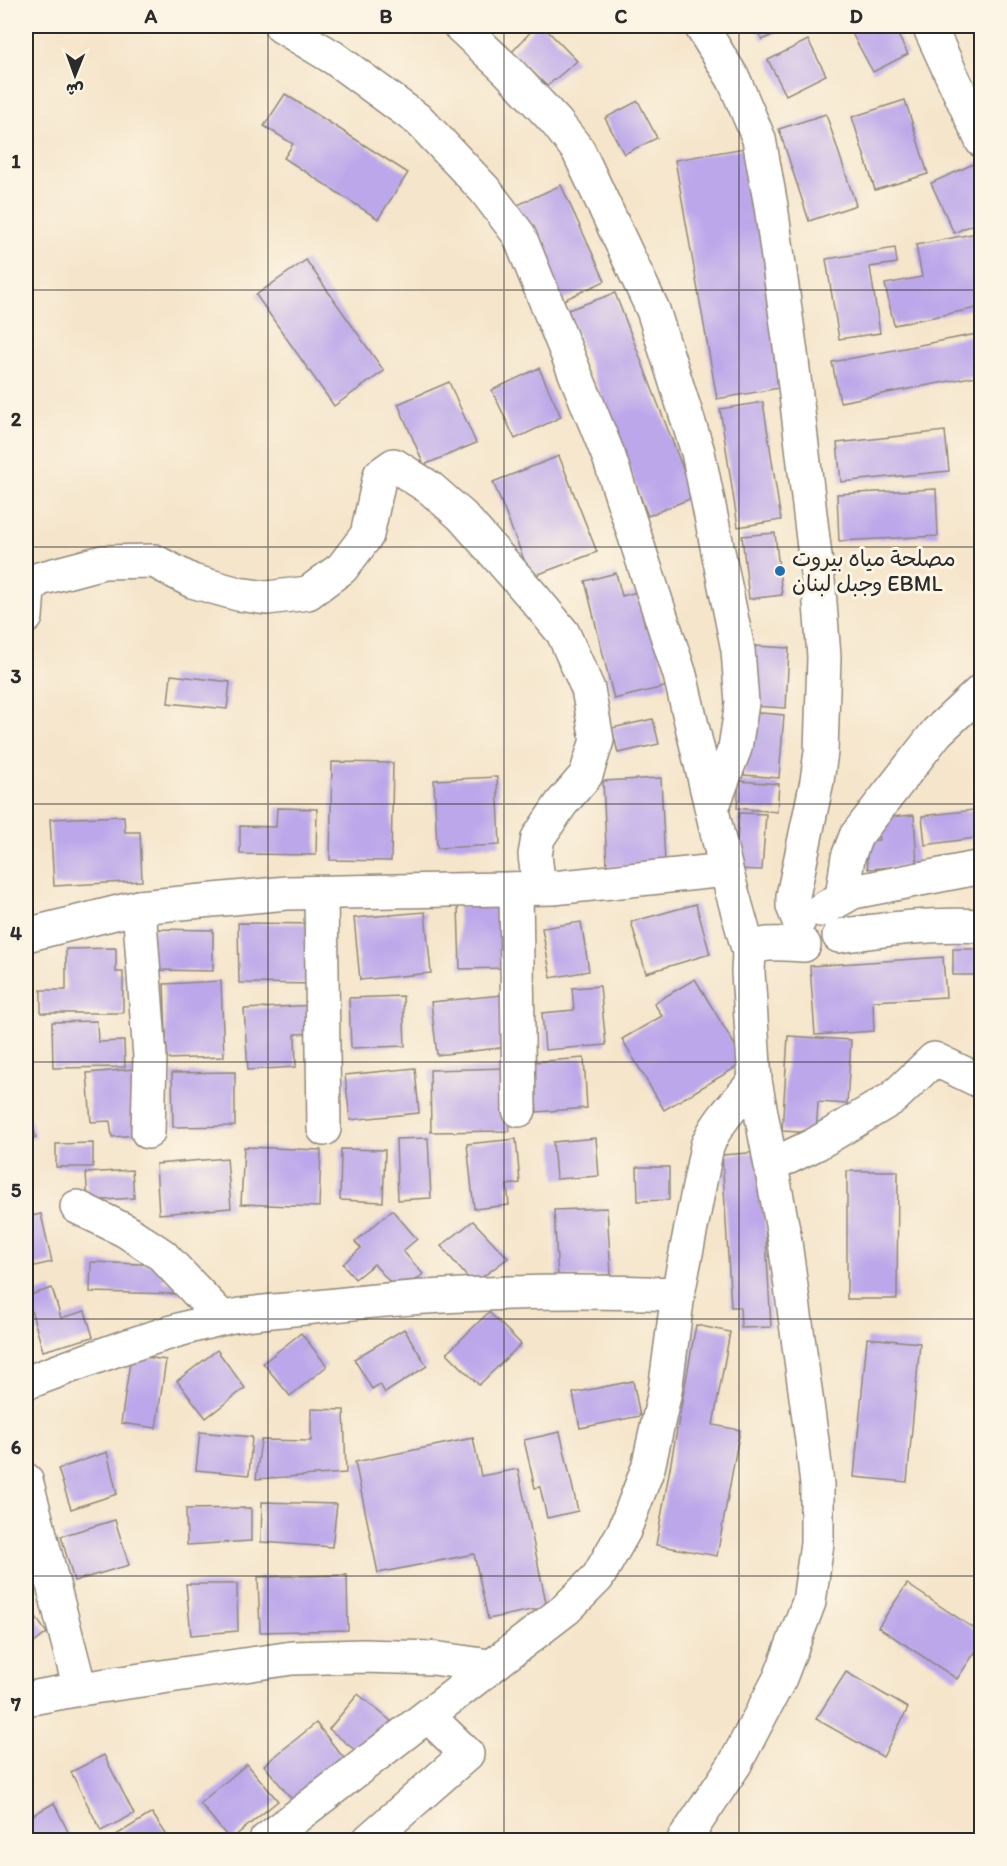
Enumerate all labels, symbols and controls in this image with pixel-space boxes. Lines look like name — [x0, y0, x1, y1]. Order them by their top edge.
text: A — [144, 4, 158, 28]
text: B — [380, 4, 393, 28]
text: C — [615, 4, 628, 28]
text: D — [849, 4, 863, 28]
north arrow — [45, 45, 105, 105]
text: ش — [66, 80, 84, 99]
text: 1 — [11, 149, 21, 173]
text: 2 — [11, 407, 22, 431]
place label: مصلحة مياه بيروت وجبل لبنان EBML — [792, 545, 956, 597]
marker: مصلحة مياه بيروت وجبل لبنان EBML — [773, 564, 787, 578]
text: 3 — [11, 664, 22, 688]
text: 4 — [10, 921, 22, 945]
text: 5 — [11, 1178, 22, 1202]
text: 6 — [11, 1435, 22, 1459]
text: 7 — [10, 1692, 21, 1716]

